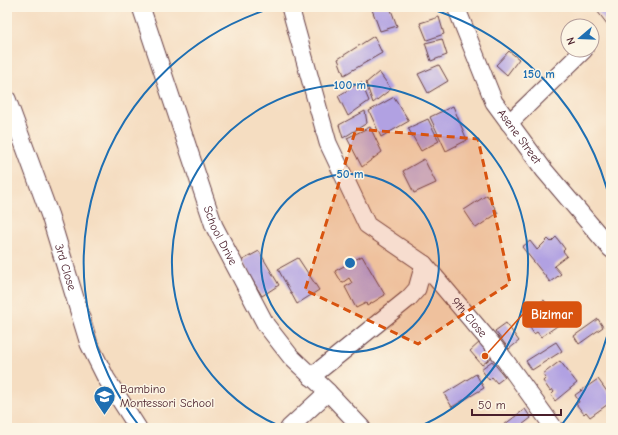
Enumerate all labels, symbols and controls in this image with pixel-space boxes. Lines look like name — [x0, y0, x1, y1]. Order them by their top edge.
north arrow — [560, 18, 600, 58]
text: N — [564, 36, 578, 47]
text: 150 m — [523, 67, 555, 81]
text: 100 m — [334, 78, 366, 92]
street label: Asene Street — [494, 106, 544, 167]
text: 50 m — [336, 167, 364, 181]
street label: School Drive — [201, 204, 240, 268]
street label: 3rd Close — [52, 242, 79, 292]
centre of rings — [343, 256, 357, 270]
street label: 9th Close — [449, 295, 490, 340]
callout: Bizimar — [523, 302, 581, 327]
text: Bizimar — [531, 307, 574, 322]
place label: Bambino Montessori School — [120, 382, 214, 410]
school or university icon: Bambino Montessori School — [92, 383, 118, 416]
scale bar — [472, 391, 561, 417]
text: 50 m — [478, 398, 506, 412]

